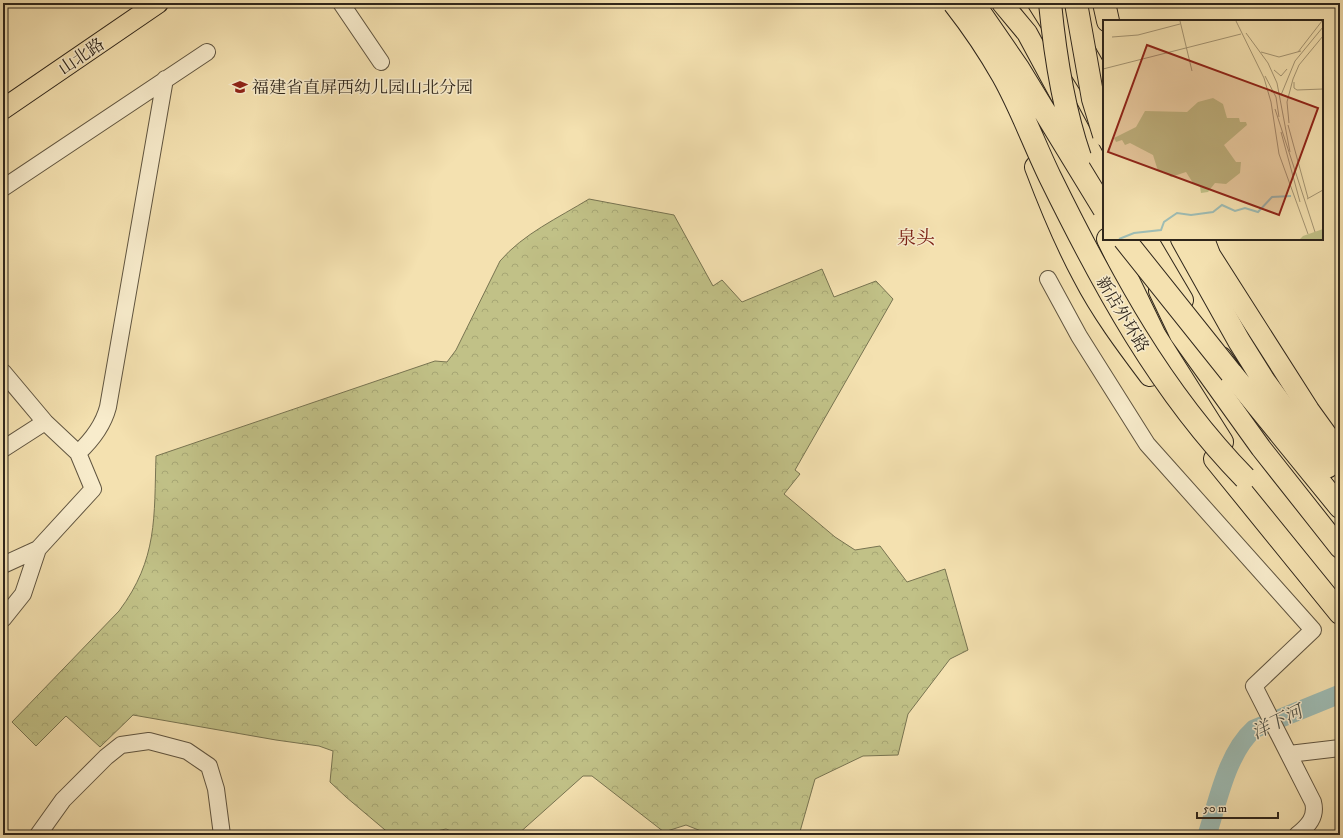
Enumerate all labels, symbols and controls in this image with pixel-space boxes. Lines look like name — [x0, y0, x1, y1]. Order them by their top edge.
inset map — [1103, 20, 1323, 240]
street label: 山北路 — [54, 33, 109, 80]
place label: 福建省直屏西幼儿园山北分园 — [252, 77, 473, 99]
school or university icon: 福建省直屏西幼儿园山北分园 — [231, 78, 249, 96]
district label: 泉头 — [897, 227, 935, 250]
street label: 新店外环路 — [1091, 272, 1153, 357]
water label: 洋下河 — [1248, 700, 1309, 745]
scale bar — [1197, 794, 1278, 820]
text: 50 m — [1203, 801, 1227, 816]

